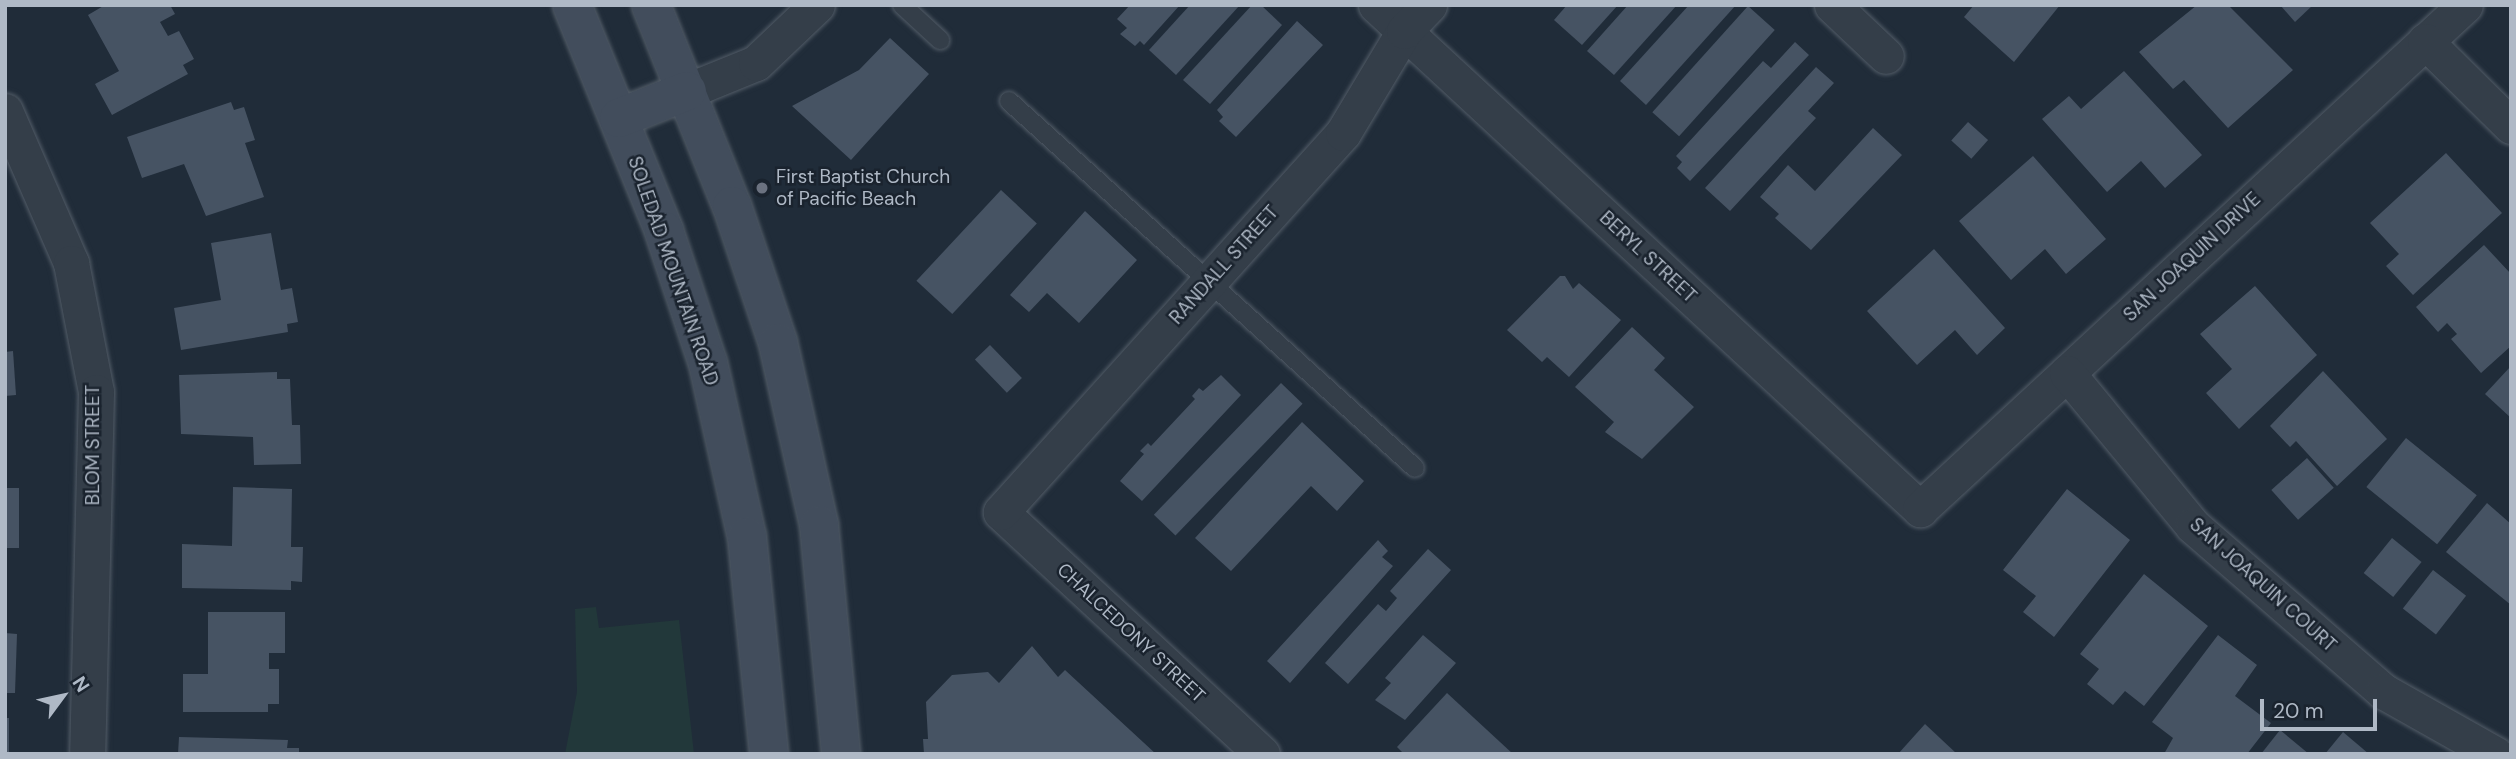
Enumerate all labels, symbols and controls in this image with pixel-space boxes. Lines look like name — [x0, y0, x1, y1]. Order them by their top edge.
street label: SOLEDAD MOUNTAIN ROAD — [623, 153, 723, 389]
place label: First Baptist Church of Pacific Beach — [776, 166, 950, 210]
marker: First Baptist Church of Pacific Beach — [754, 180, 770, 196]
street label: SAN JOAQUIN DRIVE — [2119, 188, 2265, 326]
street label: RANDALL STREET — [1165, 201, 1283, 329]
street label: BERYL STREET — [1595, 206, 1701, 308]
street label: BLOM STREET — [82, 385, 104, 505]
street label: SAN JOAQUIN COURT — [2185, 513, 2341, 657]
street label: CHALCEDONY STREET — [1052, 558, 1210, 708]
north arrow — [28, 661, 98, 731]
text: N — [67, 672, 95, 697]
scale bar — [2264, 686, 2381, 730]
text: 20 m — [2273, 697, 2324, 725]

